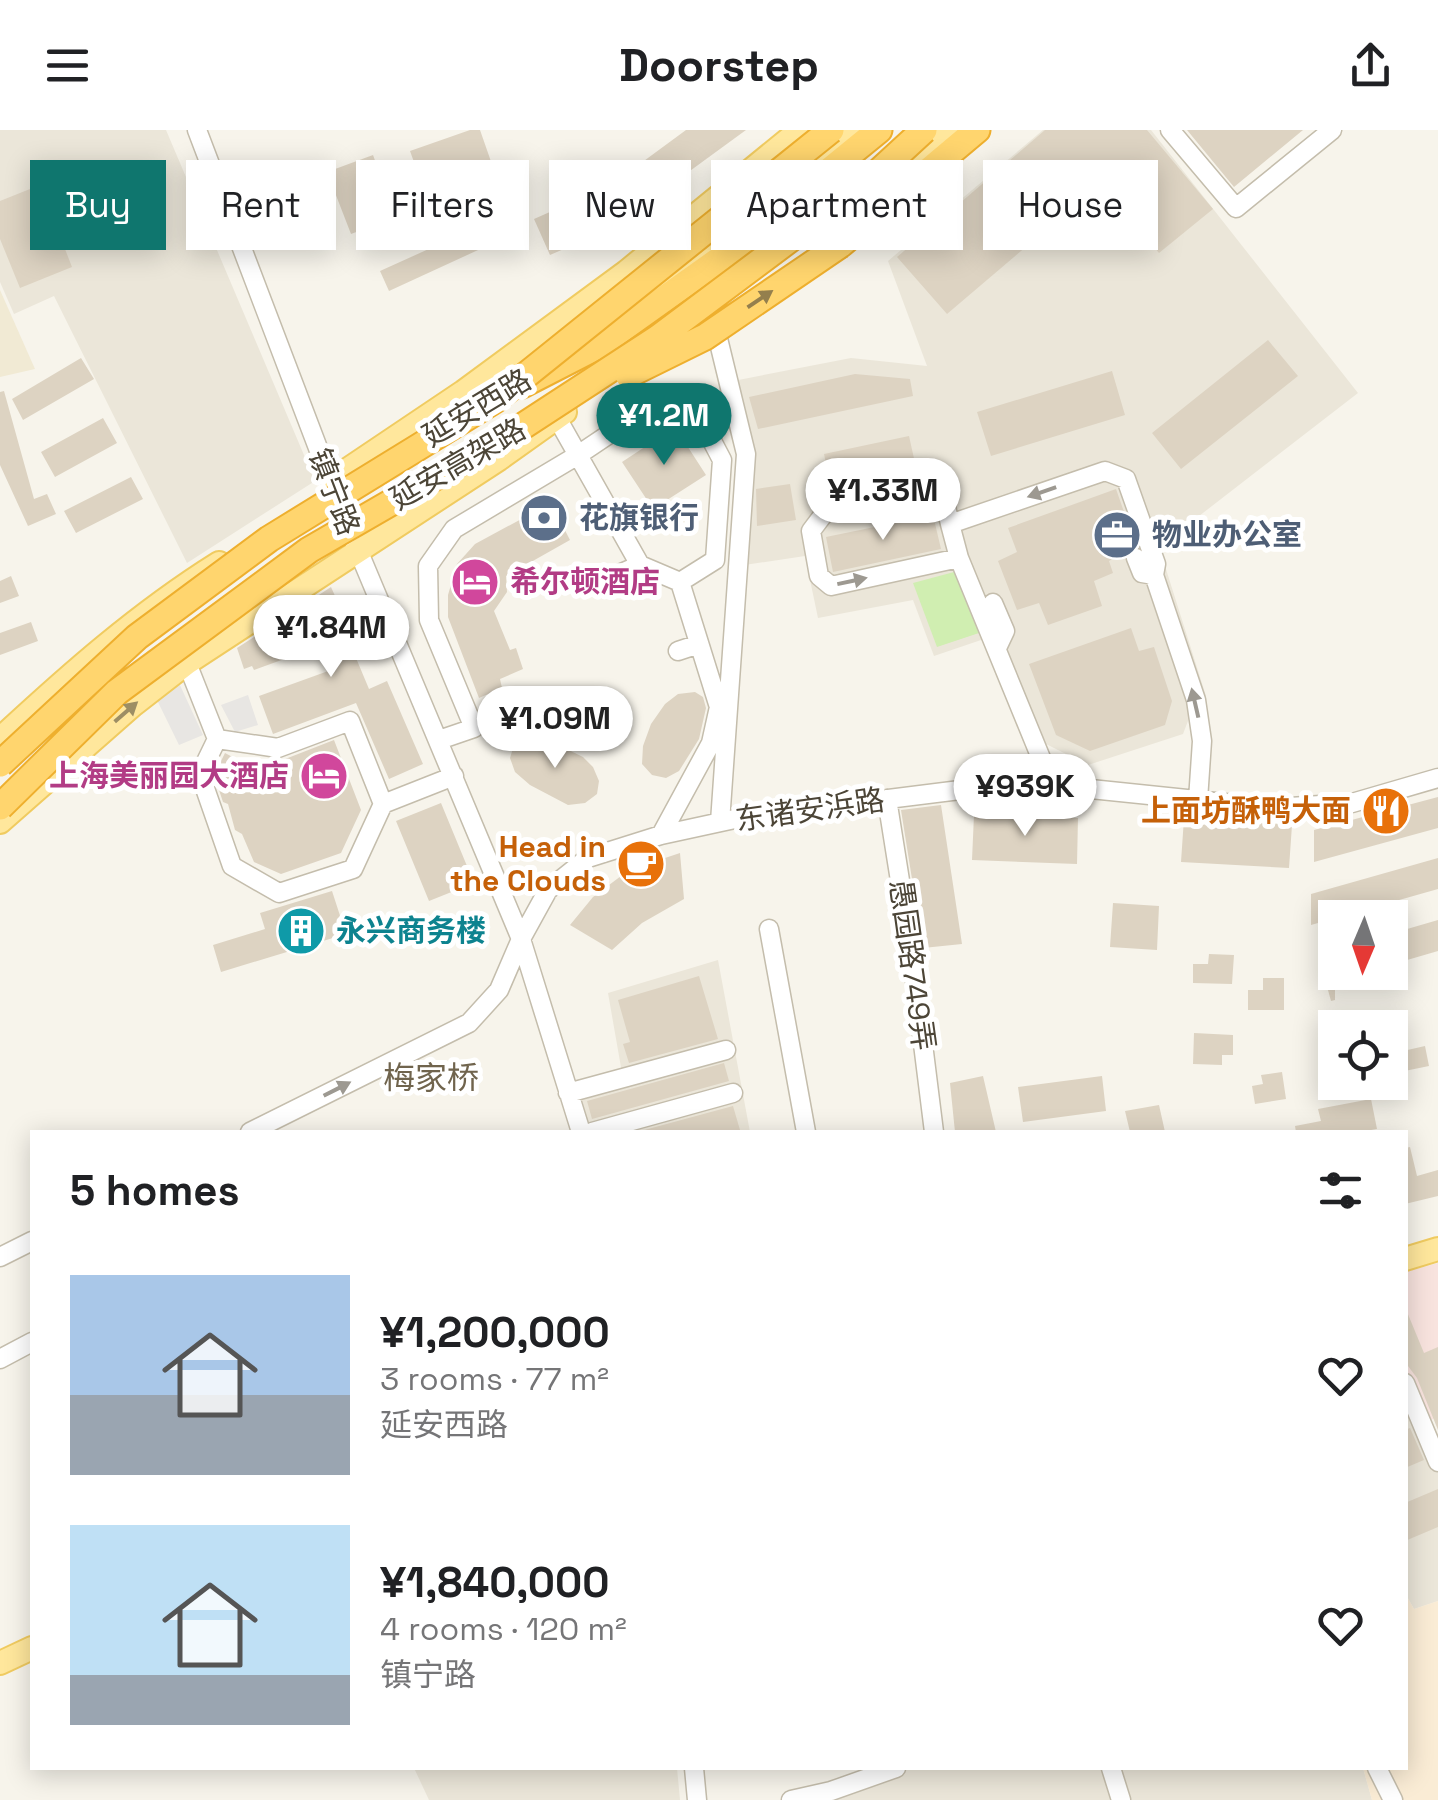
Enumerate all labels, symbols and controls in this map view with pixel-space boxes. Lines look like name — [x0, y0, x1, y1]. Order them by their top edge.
text: Doorstep — [619, 37, 819, 94]
icon: menu — [40, 38, 95, 93]
icon: share — [1343, 38, 1398, 93]
chip: Buy — [30, 160, 166, 250]
chip: Rent — [186, 160, 336, 250]
chip: Filters — [356, 160, 529, 250]
chip: New — [549, 160, 691, 250]
chip: Apartment — [711, 160, 963, 250]
chip: House — [983, 160, 1158, 250]
one-way arrow — [746, 290, 773, 309]
street label: 延安西路 — [415, 360, 538, 455]
pin: ¥1.2M — [594, 383, 734, 468]
text: ¥1.2M — [618, 395, 710, 435]
street label: 延安高架路 — [383, 409, 532, 518]
street label: 镇宁路 — [300, 443, 369, 541]
pin: ¥1.33M — [802, 458, 964, 543]
text: ¥1.33M — [828, 470, 938, 510]
one-way arrow — [1026, 485, 1056, 500]
bank icon: 花旗银行 — [518, 492, 570, 544]
place label: 花旗银行 — [579, 498, 699, 537]
office icon: 物业办公室 — [1091, 509, 1143, 561]
place label: 物业办公室 — [1152, 515, 1302, 554]
hotel icon: 希尔顿酒店 — [449, 556, 501, 608]
place label: 希尔顿酒店 — [510, 562, 660, 601]
one-way arrow — [837, 573, 868, 588]
pin: ¥1.84M — [250, 595, 412, 680]
text: ¥1.84M — [275, 607, 387, 647]
pin: ¥1.09M — [474, 686, 636, 771]
one-way arrow — [1187, 687, 1202, 718]
text: ¥1.09M — [499, 698, 611, 738]
one-way arrow — [113, 701, 138, 723]
hotel icon: 上海美丽园大酒店 — [298, 750, 350, 802]
pin: ¥939K — [955, 754, 1095, 839]
place label: 上海美丽园大酒店 — [49, 756, 289, 795]
text: ¥939K — [976, 766, 1074, 806]
street label: 东诸安浜路 — [733, 780, 887, 839]
restaurant icon: 上面坊酥鸭大面 — [1360, 785, 1412, 837]
place label: 上面坊酥鸭大面 — [1141, 791, 1351, 830]
place label: Head in the Clouds — [450, 827, 606, 900]
cafe icon: Head in the Clouds — [615, 838, 667, 890]
street label: 愚园路749弄 — [881, 877, 944, 1053]
north arrow — [1318, 900, 1408, 990]
map controls — [1318, 900, 1408, 1100]
building icon: 永兴商务楼 — [275, 905, 327, 957]
place label: 永兴商务楼 — [336, 911, 486, 950]
button: locate — [1318, 1010, 1408, 1100]
district label: 梅家桥 — [383, 1058, 479, 1098]
one-way arrow — [323, 1081, 352, 1098]
icon: filters — [1313, 1163, 1368, 1218]
text: 5 homes — [70, 1164, 240, 1217]
text: ¥1,200,000 — [380, 1306, 610, 1359]
icon: home — [150, 1315, 270, 1435]
icon: heart — [1313, 1348, 1368, 1403]
text: 3 rooms · 77 m² — [380, 1359, 609, 1399]
text: 延安西路 — [380, 1405, 508, 1445]
text: ¥1,840,000 — [380, 1556, 610, 1609]
icon: home — [150, 1565, 270, 1685]
icon: heart — [1313, 1598, 1368, 1653]
text: 4 rooms · 120 m² — [380, 1609, 627, 1649]
text: 镇宁路 — [380, 1655, 476, 1695]

